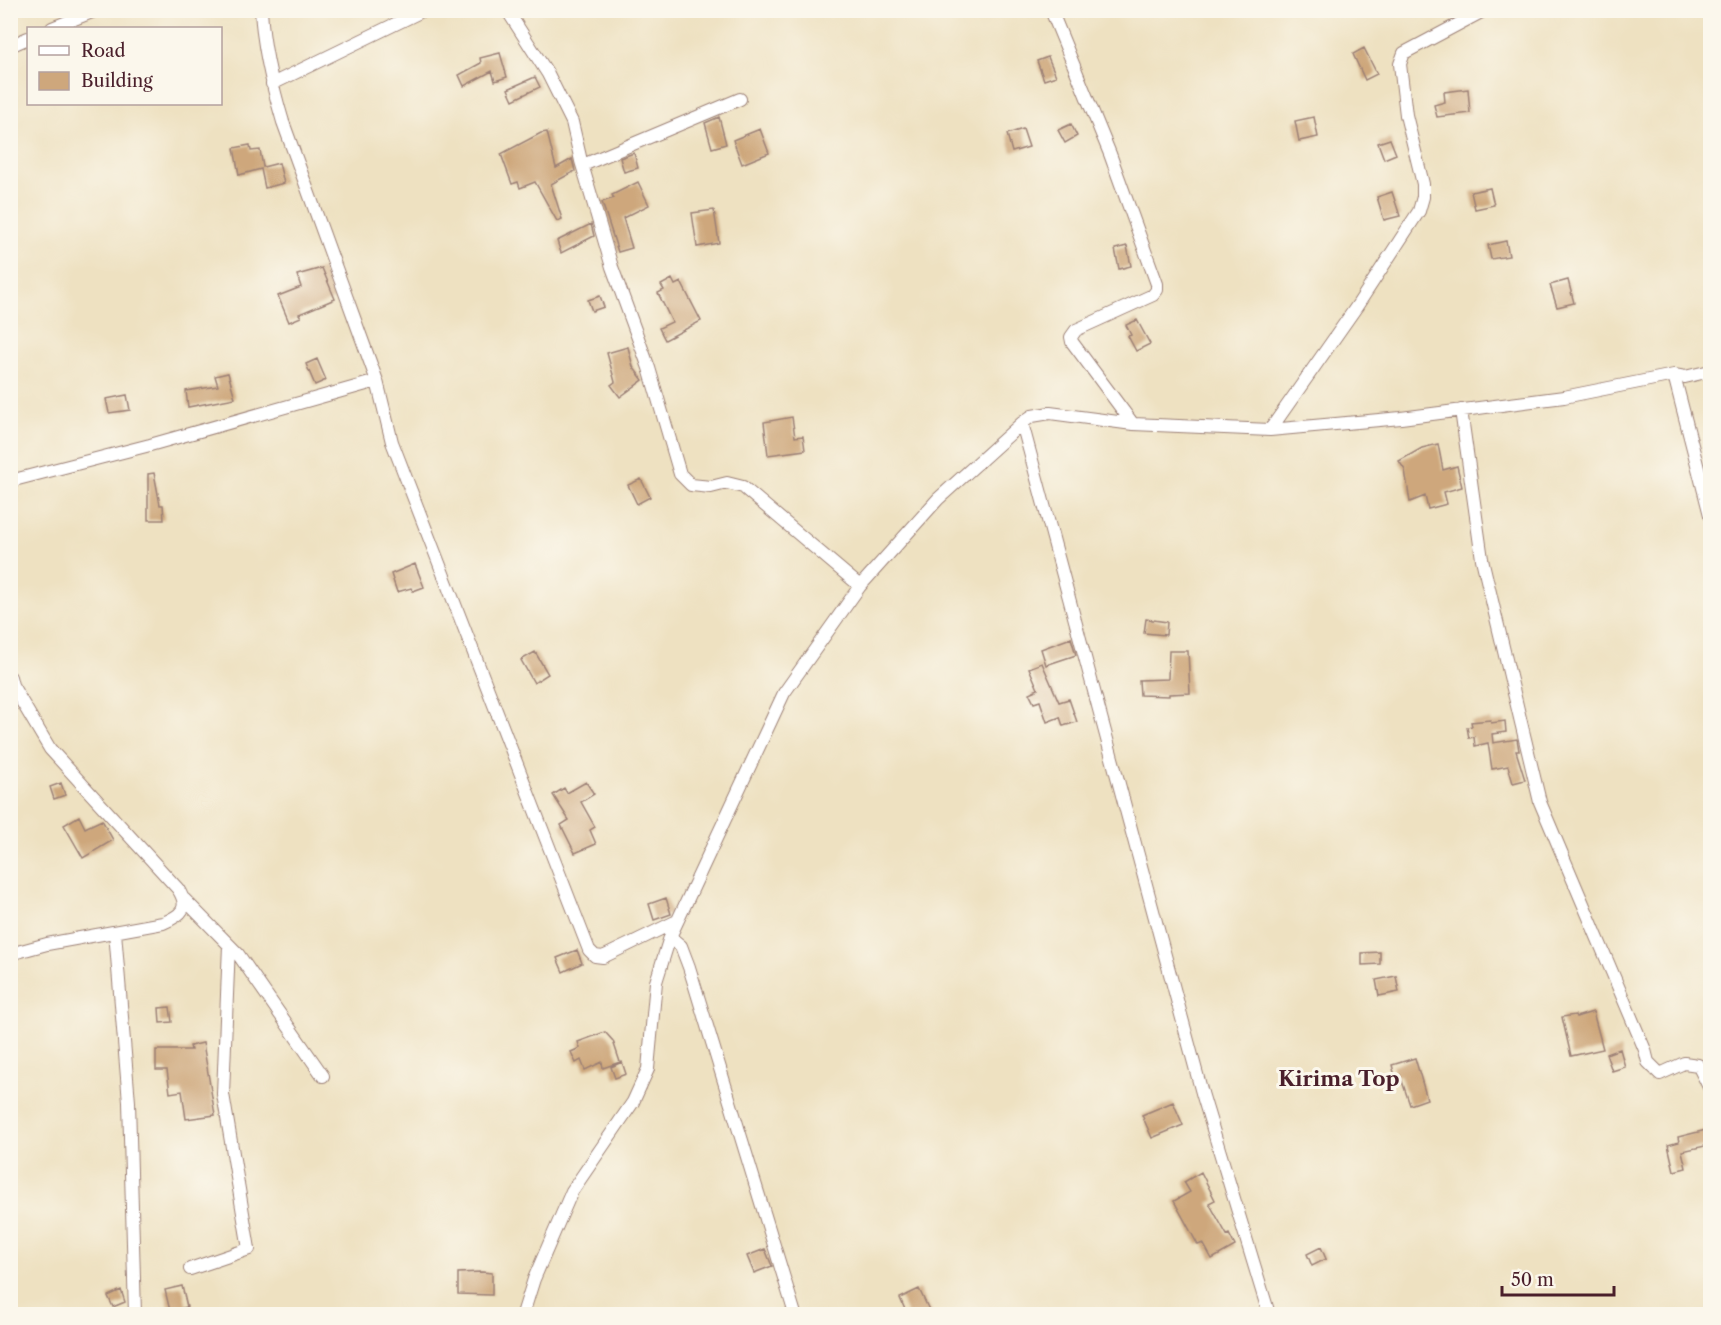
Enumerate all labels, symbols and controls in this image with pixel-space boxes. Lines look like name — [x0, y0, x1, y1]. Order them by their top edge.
legend — [27, 27, 222, 105]
text: Road — [81, 40, 126, 62]
text: Building — [81, 70, 153, 92]
district label: Kirima Top — [1278, 1066, 1400, 1091]
scale bar — [1502, 1259, 1614, 1297]
text: 50 m — [1511, 1269, 1554, 1291]

